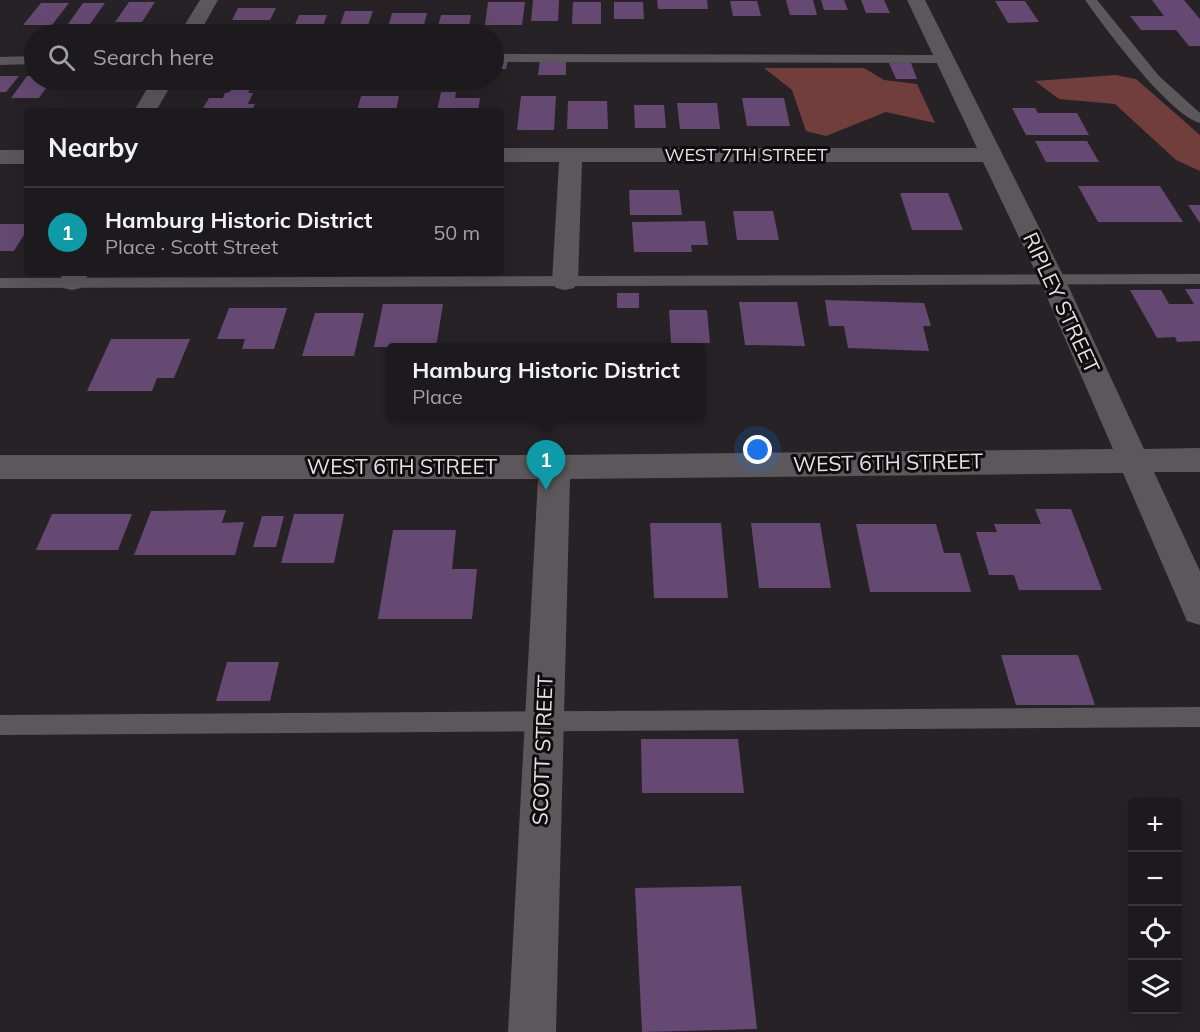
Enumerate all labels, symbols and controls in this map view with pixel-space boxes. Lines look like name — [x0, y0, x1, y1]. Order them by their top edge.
search box — [24, 24, 504, 90]
icon: search — [45, 41, 78, 74]
text: Search here — [93, 43, 214, 71]
text: Nearby — [48, 131, 138, 164]
street label: WEST 7TH STREET — [664, 143, 828, 166]
text: Hamburg Historic District — [105, 206, 372, 234]
text: 1 — [62, 220, 74, 245]
text: 50 m — [433, 220, 480, 245]
street label: RIPLEY STREET — [1018, 228, 1106, 378]
text: Place · Scott Street — [105, 234, 278, 259]
popup — [387, 343, 705, 421]
text: Hamburg Historic District — [412, 356, 680, 384]
text: Place — [412, 384, 463, 409]
your location — [743, 435, 772, 464]
pin: 1 — [526, 440, 566, 490]
street label: WEST 6TH STREET — [793, 447, 984, 477]
street label: WEST 6TH STREET — [307, 453, 497, 479]
street label: SCOTT STREET — [526, 674, 558, 826]
map controls — [1128, 798, 1182, 1014]
button: + — [1128, 798, 1182, 852]
button: − — [1128, 852, 1182, 906]
button: locate — [1128, 906, 1182, 960]
button: layers — [1128, 960, 1182, 1014]

